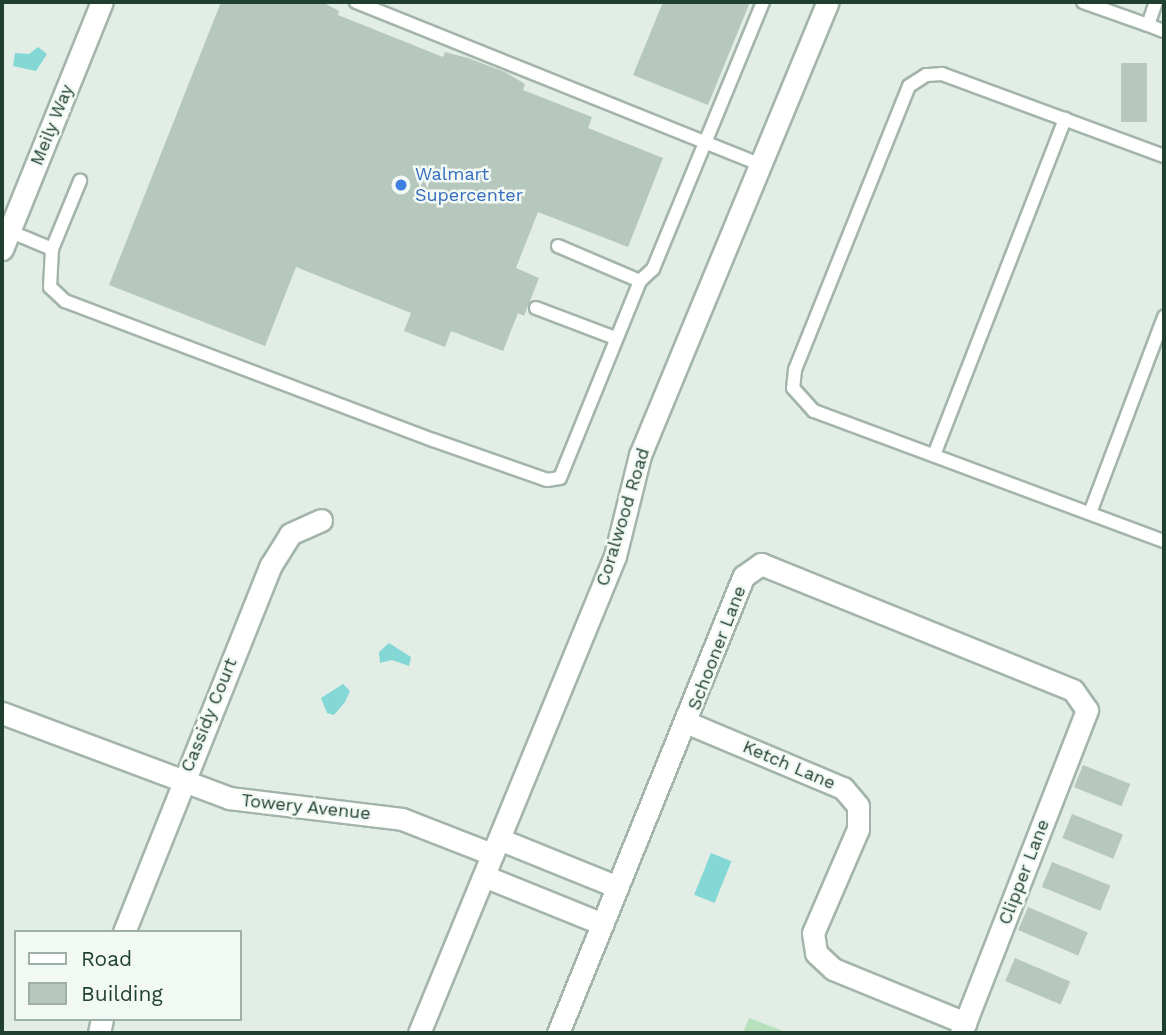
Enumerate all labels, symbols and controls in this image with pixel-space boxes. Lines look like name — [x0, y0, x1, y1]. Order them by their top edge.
street label: Meily Way — [26, 81, 78, 169]
place label: Walmart Supercenter — [415, 164, 523, 206]
marker: Walmart Supercenter — [393, 177, 409, 193]
street label: Coralwood Road — [592, 445, 654, 589]
street label: Schooner Lane — [683, 583, 751, 713]
street label: Cassidy Court — [176, 655, 242, 775]
street label: Ketch Lane — [739, 736, 839, 794]
street label: Towery Avenue — [240, 789, 372, 825]
street label: Clipper Lane — [994, 816, 1054, 928]
legend — [14, 930, 242, 1021]
text: Road — [81, 946, 132, 971]
text: Building — [81, 981, 163, 1006]

